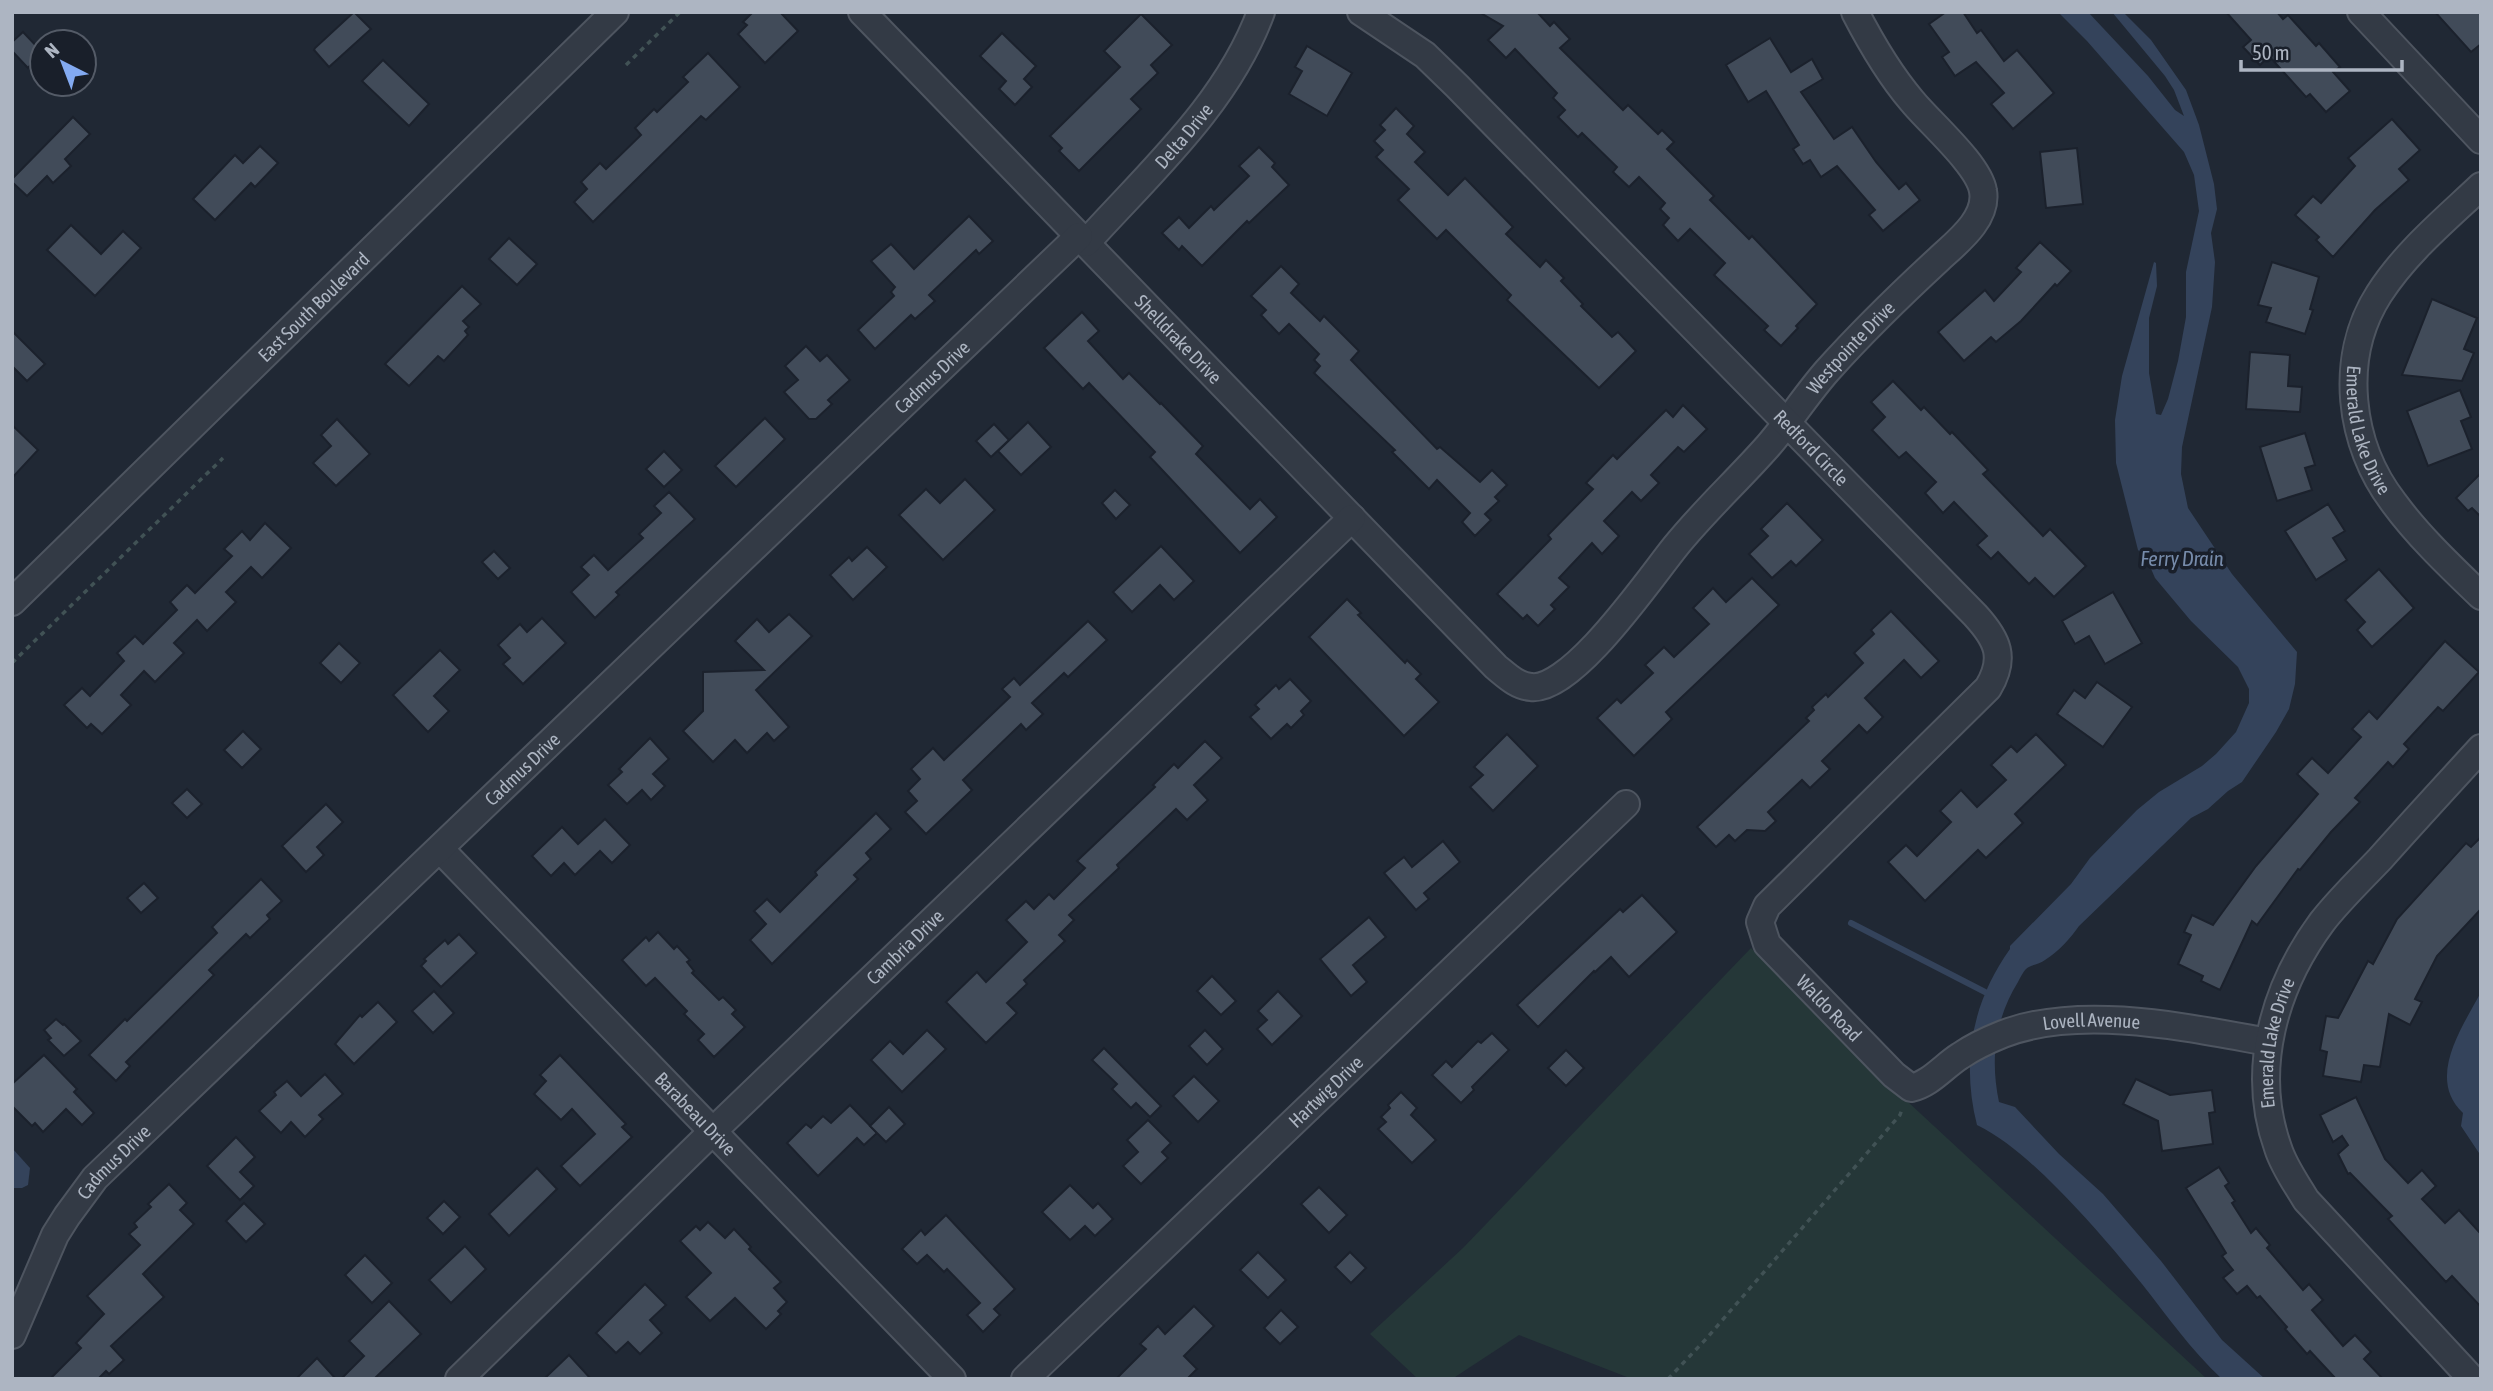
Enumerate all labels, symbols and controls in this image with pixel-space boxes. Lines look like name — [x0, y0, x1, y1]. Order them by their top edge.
north arrow — [28, 28, 98, 98]
scale bar — [2241, 28, 2402, 72]
text: N — [40, 38, 63, 62]
text: 50 m — [2252, 40, 2290, 64]
street label: Delta Drive — [1150, 99, 1217, 173]
street label: East South Boulevard — [253, 248, 374, 366]
street label: Shelldrake Drive — [1131, 290, 1226, 388]
street label: Westpointe Drive — [1802, 296, 1899, 398]
street label: Cadmus Drive — [890, 336, 974, 418]
street label: Emerald Lake Drive — [2342, 365, 2396, 498]
street label: Redford Circle — [1769, 405, 1853, 490]
water label: Ferry Drain — [2140, 546, 2224, 570]
street label: Cadmus Drive — [480, 728, 564, 810]
street label: Cambria Drive — [862, 905, 948, 989]
street label: Waldo Road — [1792, 970, 1866, 1046]
street label: Emerald Lake Drive — [2255, 974, 2299, 1110]
street label: Lovell Avenue — [2041, 1009, 2141, 1034]
street label: Hartwig Drive — [1284, 1051, 1367, 1132]
street label: Barabeau Drive — [651, 1067, 741, 1160]
street label: Cadmus Drive — [72, 1120, 155, 1203]

